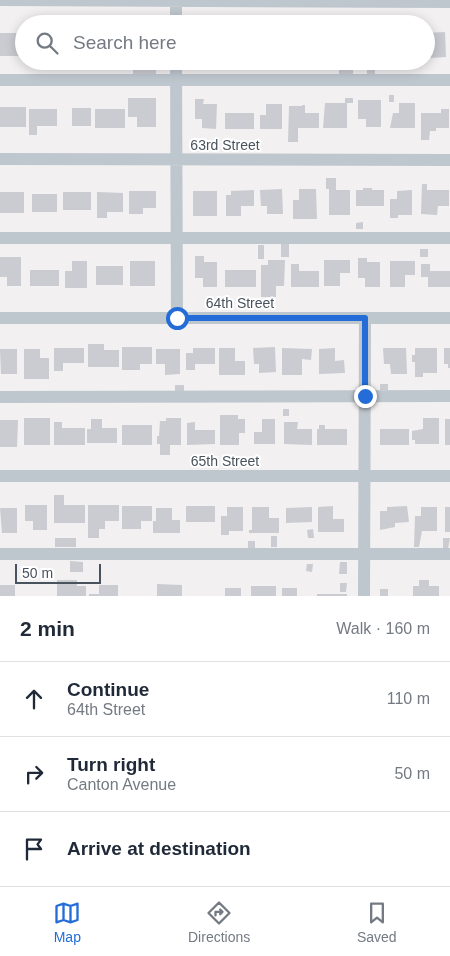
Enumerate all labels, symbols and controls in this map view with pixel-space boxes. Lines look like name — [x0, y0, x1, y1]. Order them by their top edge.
search box — [15, 15, 435, 70]
icon: search — [33, 29, 61, 57]
text: Search here — [73, 32, 177, 53]
street label: 63rd Street — [190, 137, 260, 153]
street label: 64th Street — [206, 295, 274, 311]
route start — [166, 307, 189, 330]
route end — [354, 385, 377, 408]
street label: 65th Street — [191, 453, 259, 469]
scale bar — [15, 561, 101, 584]
text: 50 m — [22, 565, 53, 581]
text: 2 min — [20, 617, 75, 640]
text: Walk · 160 m — [336, 620, 430, 637]
text: Continue — [67, 679, 149, 700]
icon: ahead — [20, 685, 48, 713]
text: 110 m — [387, 690, 430, 707]
text: 64th Street — [67, 701, 145, 718]
text: Turn right — [67, 754, 155, 775]
icon: right — [20, 760, 48, 788]
text: 50 m — [394, 765, 430, 782]
text: Canton Avenue — [67, 776, 176, 793]
icon: arrive — [20, 835, 48, 863]
text: Arrive at destination — [67, 838, 251, 859]
tab: Map — [53, 899, 81, 945]
tab: Directions — [188, 899, 250, 945]
tab: Saved — [357, 899, 397, 945]

